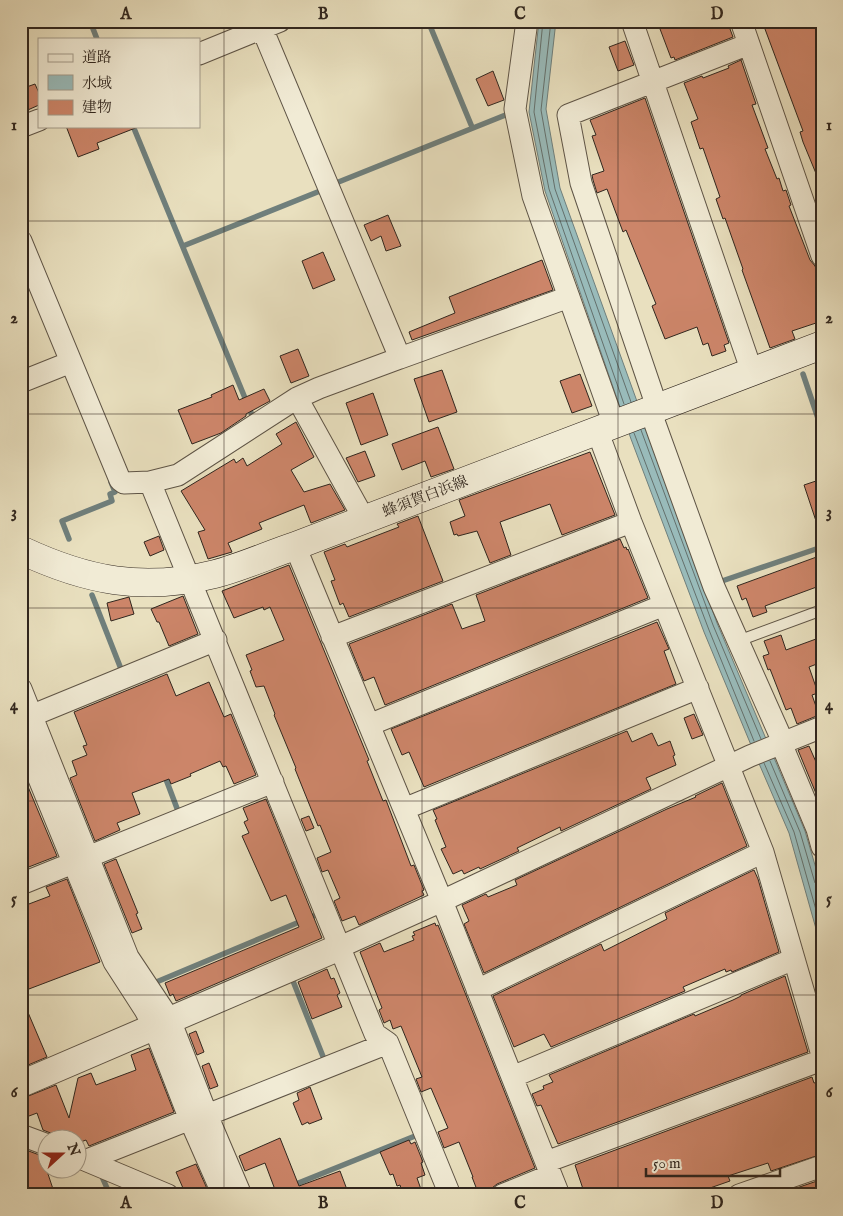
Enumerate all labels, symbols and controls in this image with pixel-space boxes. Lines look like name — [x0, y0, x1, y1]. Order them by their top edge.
text: A — [120, 5, 133, 25]
text: B — [318, 5, 329, 25]
text: C — [514, 5, 526, 25]
text: D — [711, 5, 724, 25]
legend — [38, 38, 200, 128]
text: 道路 — [82, 48, 112, 67]
text: 水域 — [82, 74, 112, 93]
text: 建物 — [82, 98, 112, 117]
text: 1 — [11, 116, 17, 136]
text: 1 — [826, 116, 832, 136]
text: 2 — [10, 309, 18, 329]
text: 2 — [825, 309, 833, 329]
street label: 蜂須賀白浜線 — [380, 471, 471, 521]
text: 3 — [11, 503, 17, 523]
text: 3 — [826, 503, 832, 523]
text: 4 — [10, 696, 19, 716]
text: 4 — [825, 696, 834, 716]
text: 5 — [11, 890, 17, 910]
text: 5 — [826, 890, 832, 910]
text: 6 — [11, 1083, 19, 1103]
text: 6 — [826, 1083, 834, 1103]
north arrow — [38, 1128, 88, 1178]
text: N — [62, 1140, 84, 1159]
scale bar — [646, 1146, 779, 1178]
text: 50 m — [653, 1154, 681, 1173]
text: A — [120, 1194, 133, 1214]
text: B — [318, 1194, 329, 1214]
text: C — [514, 1194, 526, 1214]
text: D — [711, 1194, 724, 1214]

